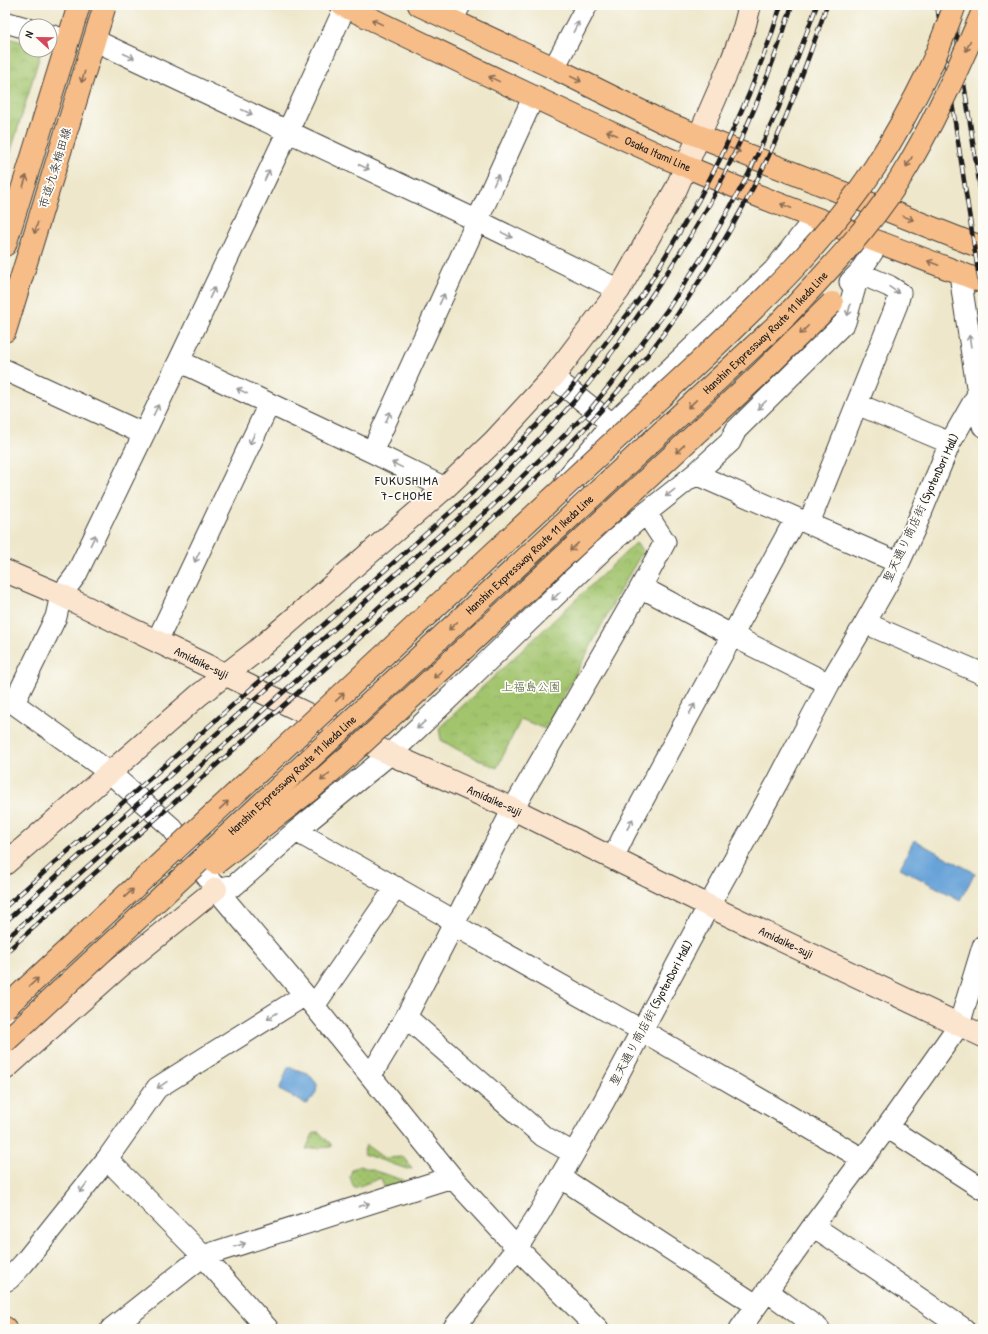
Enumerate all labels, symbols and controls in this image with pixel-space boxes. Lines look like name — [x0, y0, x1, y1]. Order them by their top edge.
north arrow — [18, 18, 58, 58]
one-way arrow — [371, 18, 383, 25]
one-way arrow — [573, 21, 580, 33]
text: N — [21, 29, 36, 40]
one-way arrow — [963, 40, 971, 52]
one-way arrow — [123, 53, 135, 60]
one-way arrow — [78, 71, 86, 83]
one-way arrow — [488, 75, 500, 82]
one-way arrow — [570, 76, 582, 83]
one-way arrow — [240, 109, 252, 116]
street label: 市道九条梅田線 — [34, 125, 75, 211]
one-way arrow — [606, 129, 618, 136]
street label: Osaka Itami Line — [622, 131, 694, 176]
one-way arrow — [728, 147, 740, 155]
one-way arrow — [905, 156, 913, 167]
one-way arrow — [358, 164, 370, 171]
one-way arrow — [264, 170, 271, 182]
one-way arrow — [22, 174, 29, 187]
one-way arrow — [493, 175, 500, 187]
one-way arrow — [781, 202, 793, 209]
one-way arrow — [901, 215, 913, 223]
one-way arrow — [32, 222, 40, 234]
one-way arrow — [501, 232, 513, 239]
one-way arrow — [928, 258, 940, 266]
street label: Hanshin Expressway Route 11 Ikeda Line — [699, 267, 832, 398]
one-way arrow — [888, 286, 899, 294]
one-way arrow — [209, 287, 216, 299]
one-way arrow — [439, 293, 446, 305]
one-way arrow — [845, 303, 852, 316]
one-way arrow — [799, 325, 809, 335]
one-way arrow — [965, 335, 973, 348]
one-way arrow — [236, 387, 248, 394]
one-way arrow — [687, 399, 697, 409]
one-way arrow — [757, 400, 767, 410]
one-way arrow — [153, 404, 160, 416]
one-way arrow — [385, 411, 392, 423]
street label: 聖天通り商店街 (SyotenDori Mall) — [879, 431, 963, 585]
one-way arrow — [248, 433, 255, 445]
one-way arrow — [675, 444, 685, 454]
one-way arrow — [392, 461, 404, 468]
district label: FUKUSHIMA 7-CHOME — [374, 471, 439, 504]
one-way arrow — [665, 489, 676, 497]
street label: Hanshin Expressway Route 11 Ikeda Line — [461, 490, 597, 618]
one-way arrow — [90, 534, 97, 546]
one-way arrow — [569, 542, 579, 552]
one-way arrow — [193, 551, 200, 563]
one-way arrow — [551, 591, 561, 600]
one-way arrow — [448, 621, 458, 631]
street label: Amidaike-suji — [172, 642, 232, 683]
one-way arrow — [433, 669, 443, 678]
park label: 上福島公園 — [501, 678, 561, 695]
one-way arrow — [334, 693, 344, 702]
one-way arrow — [689, 703, 697, 715]
street label: Hanshin Expressway Route 11 Ikeda Line — [224, 711, 360, 839]
one-way arrow — [417, 720, 427, 729]
one-way arrow — [319, 773, 330, 782]
street label: Amidaike-suji — [465, 781, 525, 820]
one-way arrow — [219, 800, 229, 809]
one-way arrow — [627, 818, 635, 830]
one-way arrow — [124, 889, 134, 898]
street label: Amidaike-suji — [756, 922, 816, 962]
street label: 聖天通り商店街 (SyotenDori Mall) — [605, 937, 696, 1089]
one-way arrow — [29, 977, 39, 986]
one-way arrow — [267, 1012, 278, 1020]
one-way arrow — [157, 1081, 168, 1090]
one-way arrow — [79, 1183, 88, 1194]
one-way arrow — [358, 1201, 371, 1208]
one-way arrow — [234, 1240, 246, 1248]

